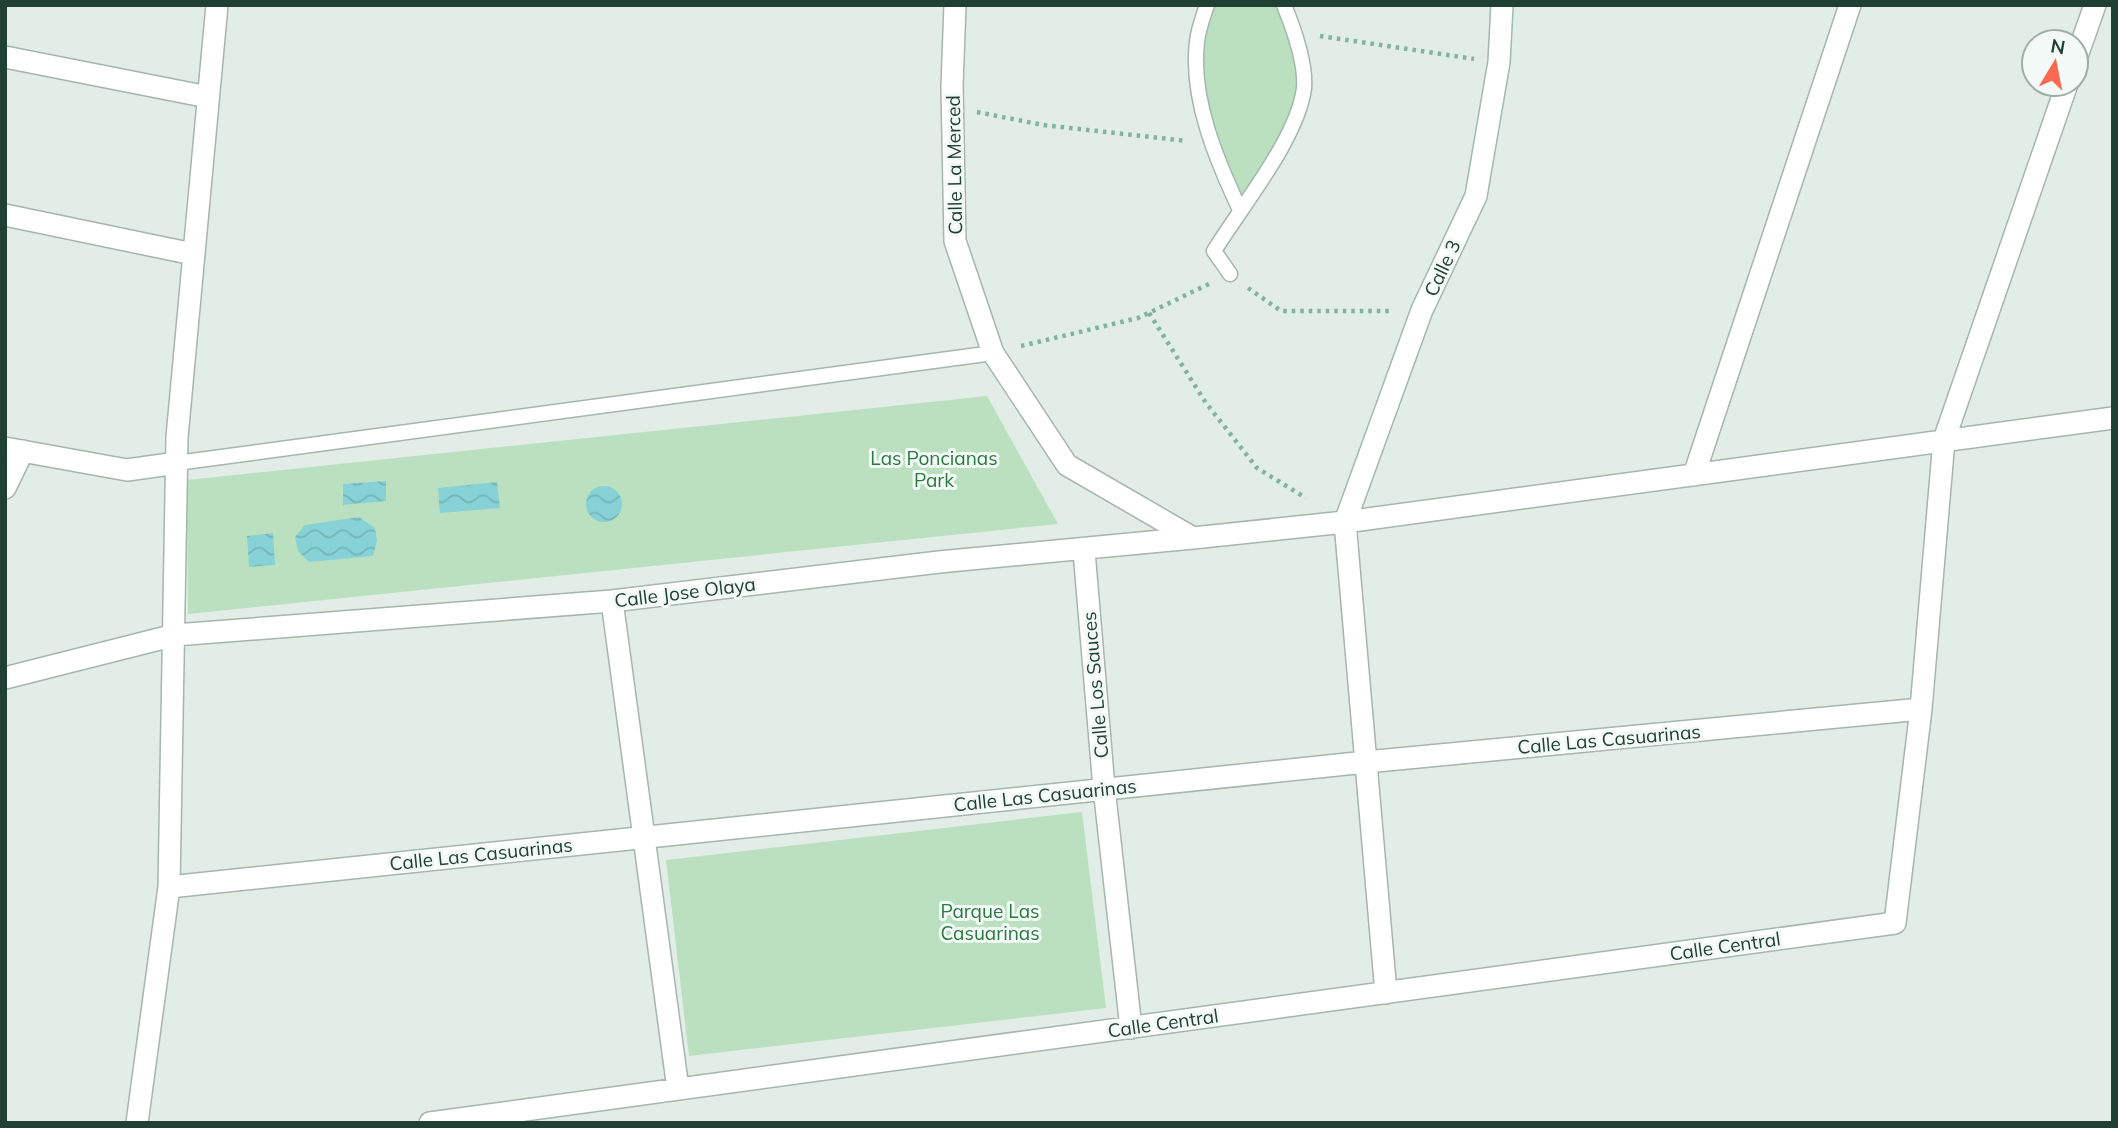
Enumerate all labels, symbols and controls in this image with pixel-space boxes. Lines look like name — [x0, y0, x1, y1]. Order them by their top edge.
north arrow — [2020, 28, 2090, 98]
text: N — [2049, 33, 2067, 59]
street label: Calle La Merced — [941, 95, 967, 235]
street label: Calle 3 — [1418, 236, 1466, 300]
park label: Las Poncianas Park — [870, 446, 998, 492]
street label: Calle Jose Olaya — [613, 571, 757, 613]
street label: Calle Los Sauces — [1077, 611, 1113, 759]
street label: Calle Las Casuarinas — [1516, 719, 1702, 759]
street label: Calle Las Casuarinas — [952, 773, 1138, 817]
street label: Calle Las Casuarinas — [388, 832, 574, 876]
park label: Parque Las Casuarinas — [940, 899, 1040, 945]
street label: Calle Central — [1668, 926, 1782, 966]
street label: Calle Central — [1106, 1003, 1220, 1043]

